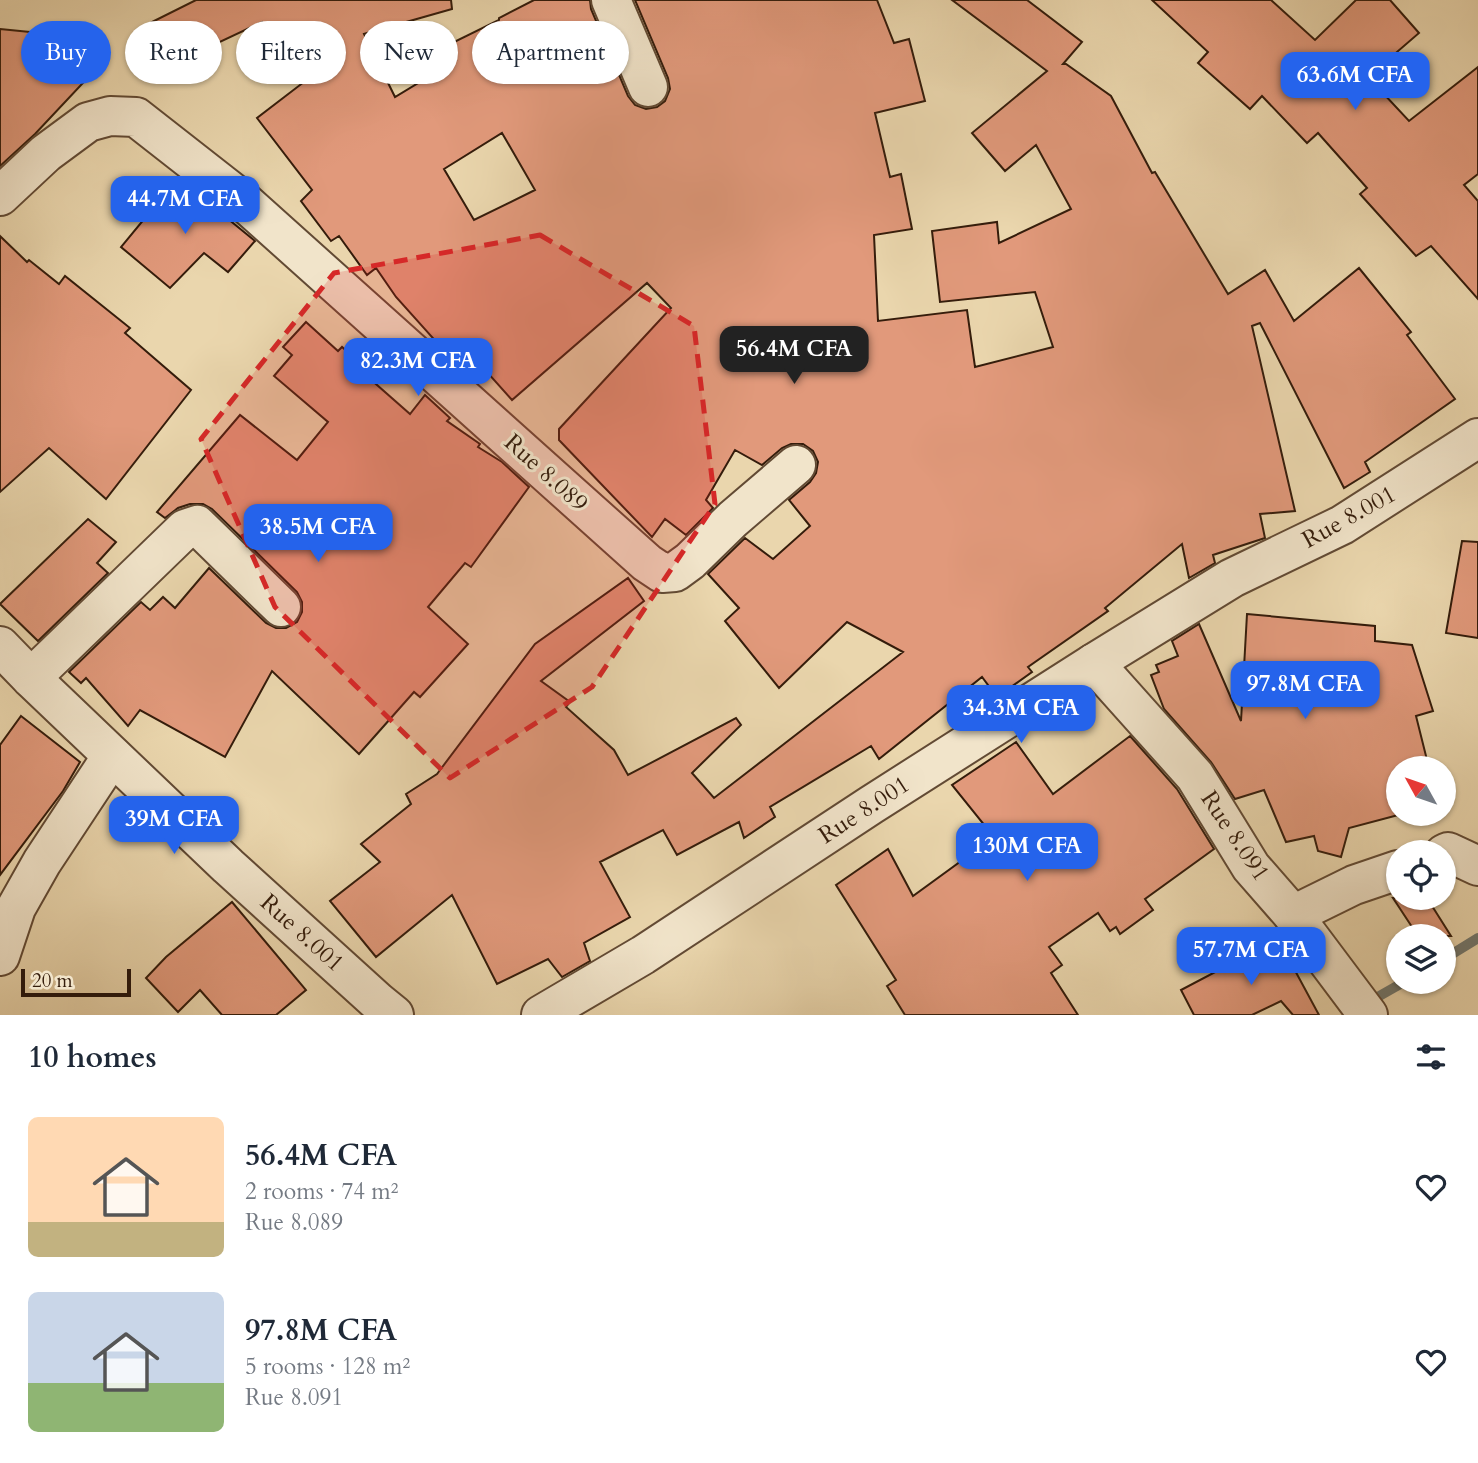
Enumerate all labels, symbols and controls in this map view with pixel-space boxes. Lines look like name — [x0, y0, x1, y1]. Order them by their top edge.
chip: Buy — [21, 21, 111, 84]
chip: Rent — [125, 21, 222, 84]
chip: Filters — [236, 21, 346, 84]
chip: New — [360, 21, 458, 84]
chip: Apartment — [472, 21, 629, 84]
pin: 63.6M CFA — [1275, 52, 1435, 112]
text: 63.6M CFA — [1297, 59, 1413, 90]
pin: 44.7M CFA — [105, 176, 265, 236]
text: 44.7M CFA — [127, 183, 243, 214]
pin: 56.4M CFA — [714, 326, 874, 386]
text: 56.4M CFA — [736, 333, 852, 364]
pin: 82.3M CFA — [338, 338, 498, 398]
text: 82.3M CFA — [360, 345, 476, 376]
street label: Rue 8.089 — [497, 426, 595, 520]
street label: Rue 8.001 — [1296, 478, 1402, 556]
pin: 38.5M CFA — [238, 504, 398, 564]
text: 38.5M CFA — [260, 511, 376, 542]
pin: 97.8M CFA — [1225, 662, 1385, 721]
text: 97.8M CFA — [1247, 668, 1363, 699]
pin: 34.3M CFA — [941, 686, 1101, 745]
text: 34.3M CFA — [963, 692, 1079, 723]
north arrow — [1386, 756, 1456, 826]
map controls — [1386, 756, 1456, 994]
street label: Rue 8.001 — [812, 768, 916, 852]
street label: Rue 8.091 — [1193, 784, 1277, 888]
pin: 39M CFA — [109, 796, 239, 856]
text: 39M CFA — [125, 803, 223, 834]
pin: 130M CFA — [955, 824, 1099, 883]
text: 130M CFA — [972, 830, 1082, 861]
button: locate — [1386, 840, 1456, 910]
street label: Rue 8.001 — [253, 886, 351, 980]
button: layers — [1386, 924, 1456, 994]
pin: 57.7M CFA — [1171, 928, 1331, 987]
text: 57.7M CFA — [1193, 934, 1309, 965]
scale bar — [21, 966, 131, 998]
text: 20 m — [32, 968, 73, 994]
text: 10 homes — [28, 1037, 157, 1078]
icon: filters — [1412, 1038, 1450, 1076]
text: 56.4M CFA — [245, 1135, 397, 1176]
icon: home — [84, 1145, 168, 1229]
icon: heart — [1412, 1168, 1450, 1206]
text: 2 rooms · 74 m² — [245, 1176, 398, 1207]
text: Rue 8.089 — [245, 1207, 343, 1238]
text: 97.8M CFA — [245, 1310, 397, 1351]
icon: home — [84, 1320, 168, 1404]
icon: heart — [1412, 1343, 1450, 1381]
text: 5 rooms · 128 m² — [245, 1351, 410, 1382]
text: Rue 8.091 — [245, 1382, 343, 1413]

